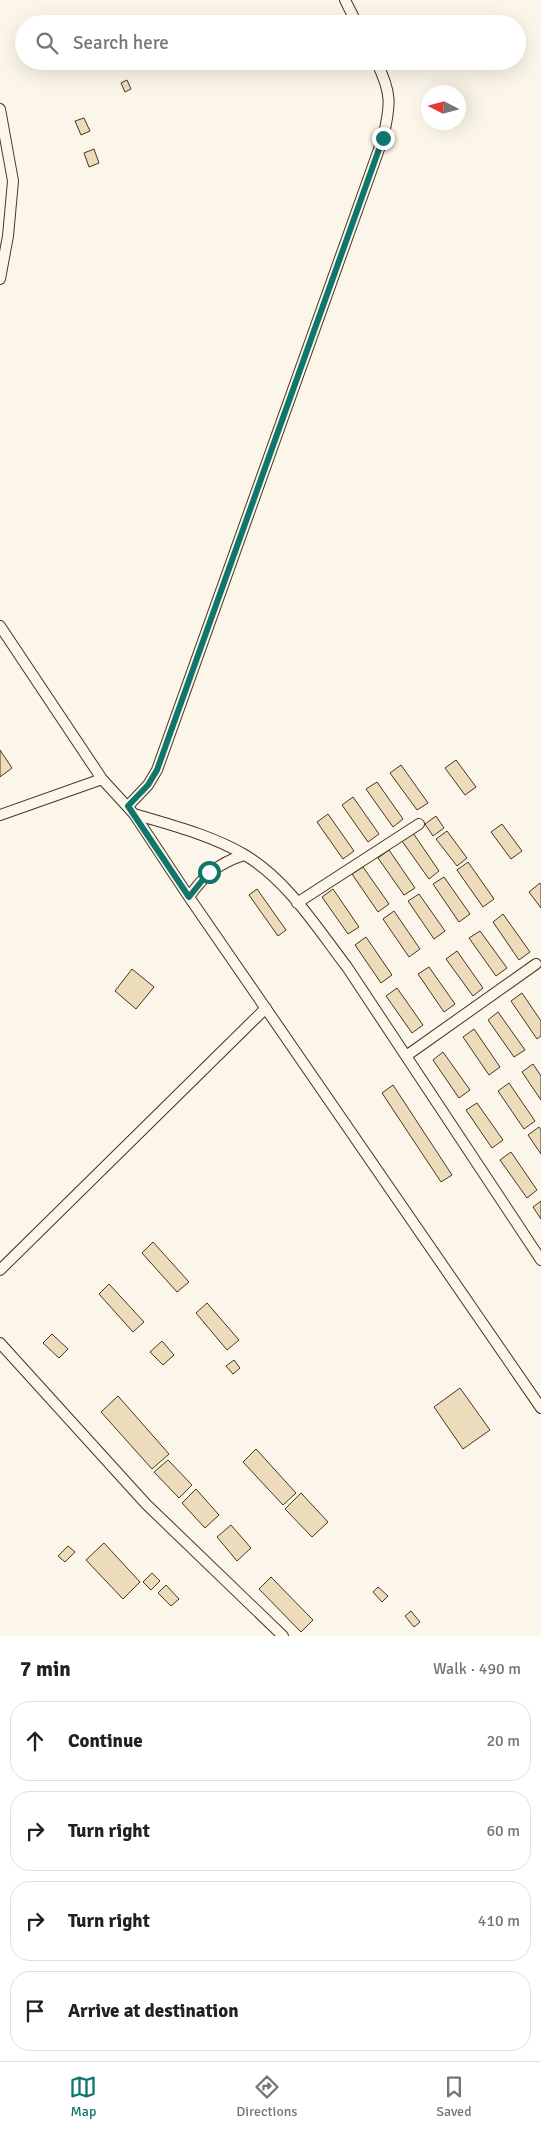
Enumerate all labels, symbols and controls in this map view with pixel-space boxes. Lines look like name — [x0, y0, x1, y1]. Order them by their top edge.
search box — [15, 15, 526, 70]
icon: search — [33, 29, 61, 57]
text: Search here — [73, 31, 169, 55]
north arrow — [421, 85, 466, 130]
route end — [372, 127, 395, 150]
route start — [198, 861, 221, 884]
text: 7 min — [20, 1656, 71, 1682]
text: Walk · 490 m — [433, 1659, 521, 1679]
icon: ahead — [21, 1727, 49, 1755]
text: Continue — [68, 1729, 143, 1753]
text: 20 m — [486, 1731, 520, 1751]
icon: right — [21, 1817, 49, 1845]
text: Turn right — [68, 1819, 150, 1843]
text: 60 m — [486, 1821, 520, 1841]
icon: right — [21, 1907, 49, 1935]
text: Turn right — [68, 1909, 150, 1933]
text: 410 m — [478, 1911, 520, 1931]
icon: arrive — [21, 1997, 49, 2025]
text: Arrive at destination — [68, 1999, 239, 2023]
tab: Map — [69, 2073, 97, 2120]
tab: Directions — [236, 2073, 297, 2120]
tab: Saved — [436, 2073, 472, 2120]

